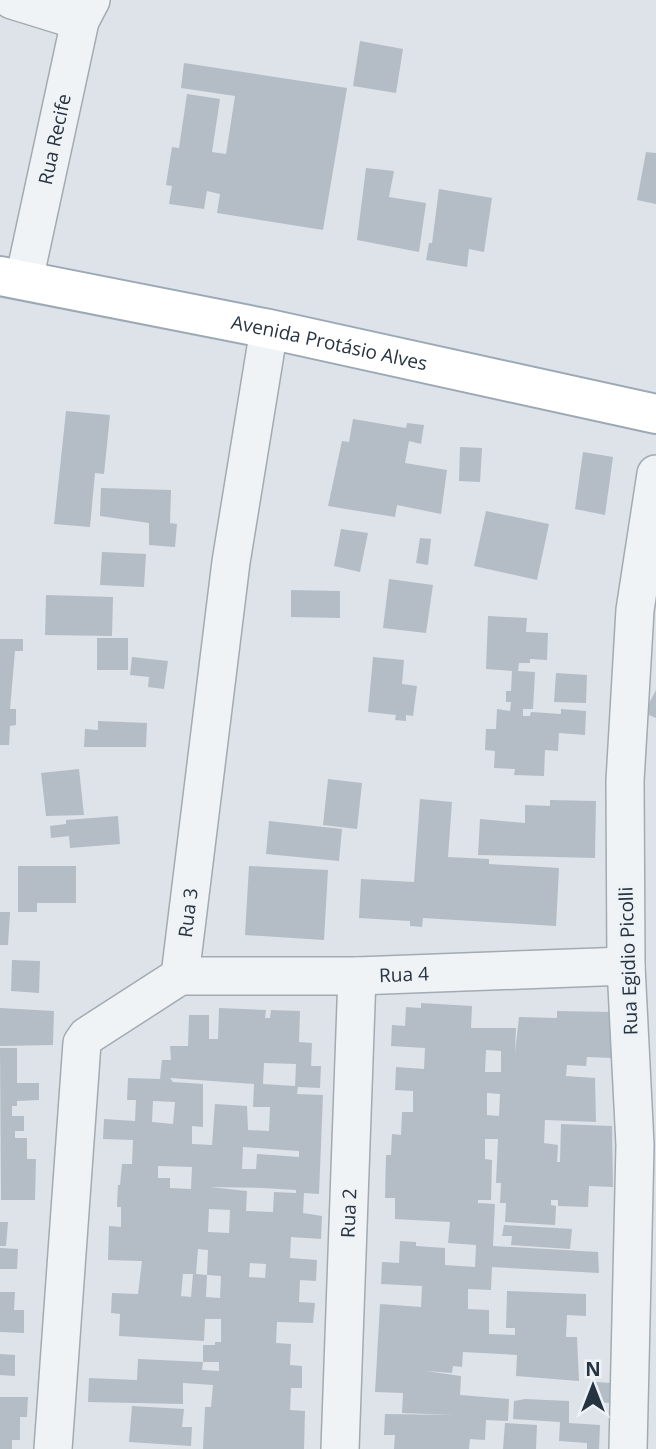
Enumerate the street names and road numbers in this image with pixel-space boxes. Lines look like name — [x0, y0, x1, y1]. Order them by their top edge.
street label: Rua Recife — [32, 91, 77, 187]
street label: Avenida Protásio Alves — [229, 309, 430, 376]
street label: Rua Egidio Picolli — [612, 886, 644, 1036]
street label: Rua 3 — [172, 887, 204, 939]
street label: Rua 4 — [379, 960, 429, 988]
street label: Rua 2 — [335, 1188, 362, 1238]

